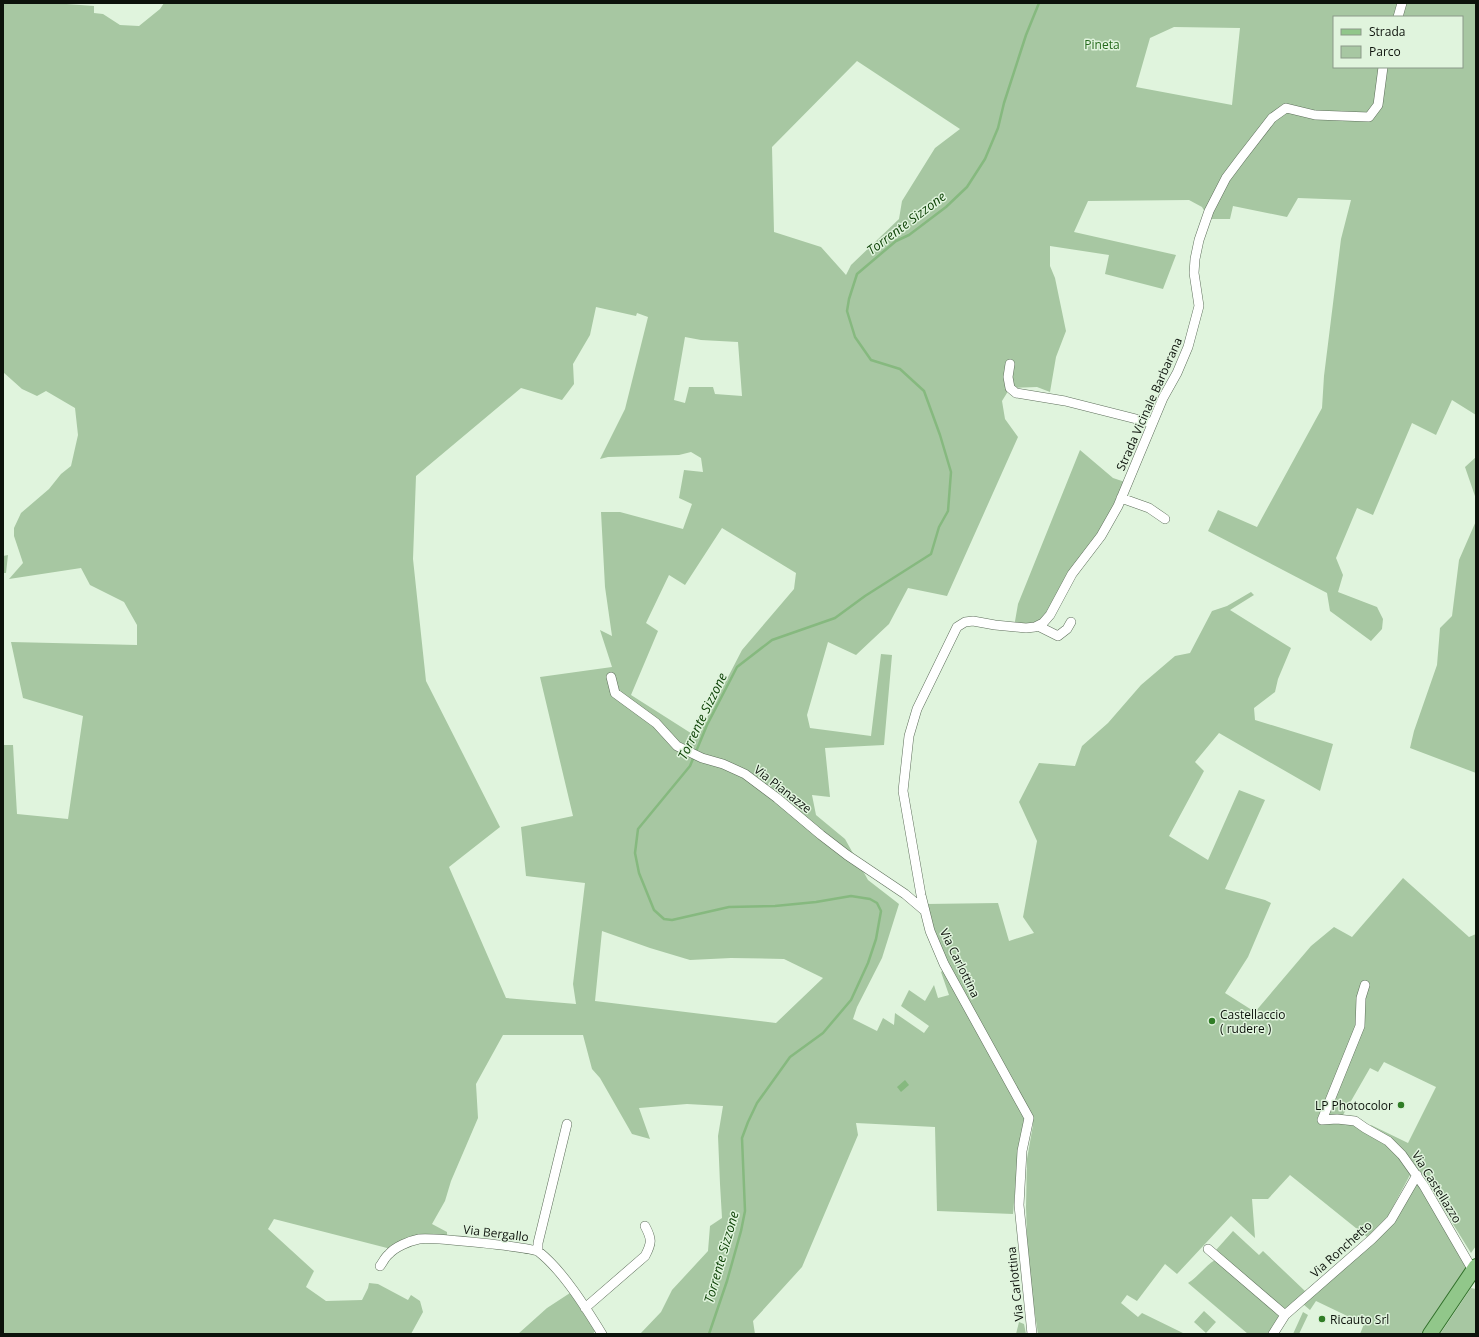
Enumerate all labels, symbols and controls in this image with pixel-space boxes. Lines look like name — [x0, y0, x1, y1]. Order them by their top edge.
legend — [1333, 16, 1463, 68]
text: Strada — [1369, 23, 1405, 40]
park label: Pineta — [1084, 36, 1120, 53]
text: Parco — [1369, 43, 1401, 60]
water label: Torrente Sizzone — [863, 187, 950, 259]
street label: Strada Vicinale Barbarana — [1112, 335, 1186, 473]
water label: Torrente Sizzone — [673, 669, 731, 763]
street label: Via Pianazze — [751, 761, 816, 817]
street label: Via Carlottina — [936, 926, 984, 1000]
place label: Castellaccio ( rudere ) — [1220, 1006, 1285, 1037]
marker: Castellaccio ( rudere ) — [1207, 1016, 1217, 1026]
place label: LP Photocolor — [1315, 1097, 1393, 1114]
marker: LP Photocolor — [1396, 1100, 1406, 1110]
street label: Via Castellazzo — [1408, 1148, 1466, 1226]
water label: Torrente Sizzone — [699, 1208, 743, 1305]
street label: Via Ronchetto — [1306, 1217, 1376, 1281]
street label: Via Bergallo — [462, 1221, 530, 1245]
street label: Via Carlottina — [1003, 1246, 1027, 1322]
place label: Ricauto Srl — [1330, 1311, 1389, 1328]
marker: Ricauto Srl — [1317, 1314, 1327, 1324]

